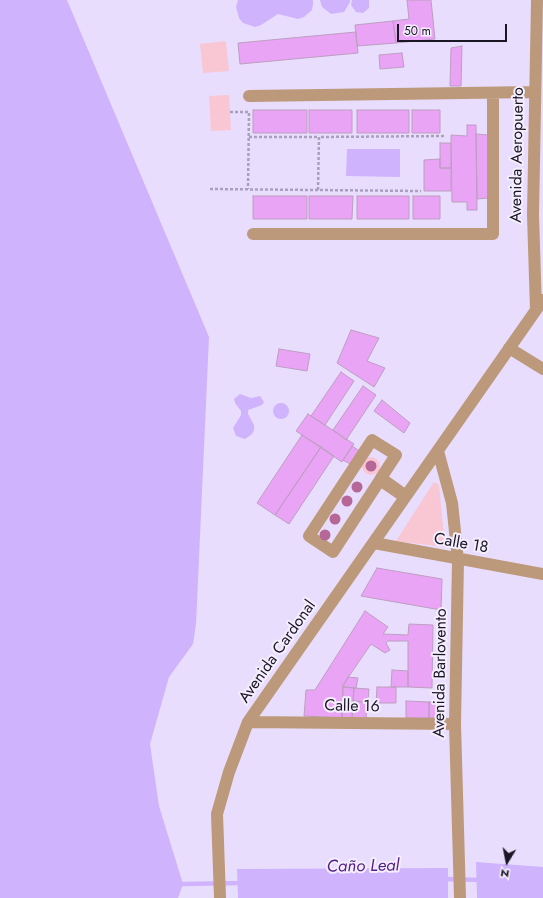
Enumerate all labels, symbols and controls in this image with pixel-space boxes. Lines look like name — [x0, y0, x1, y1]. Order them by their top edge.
scale bar — [399, 16, 509, 42]
text: 50 m — [404, 22, 431, 40]
street label: Avenida Aeropuerto — [507, 87, 529, 223]
street label: Calle 18 — [432, 530, 490, 558]
street label: Avenida Cardonal — [236, 597, 320, 707]
street label: Avenida Barlovento — [430, 608, 452, 738]
street label: Calle 16 — [324, 697, 380, 717]
north arrow — [487, 842, 527, 882]
water label: Caño Leal — [327, 856, 399, 878]
text: N — [499, 865, 511, 882]

